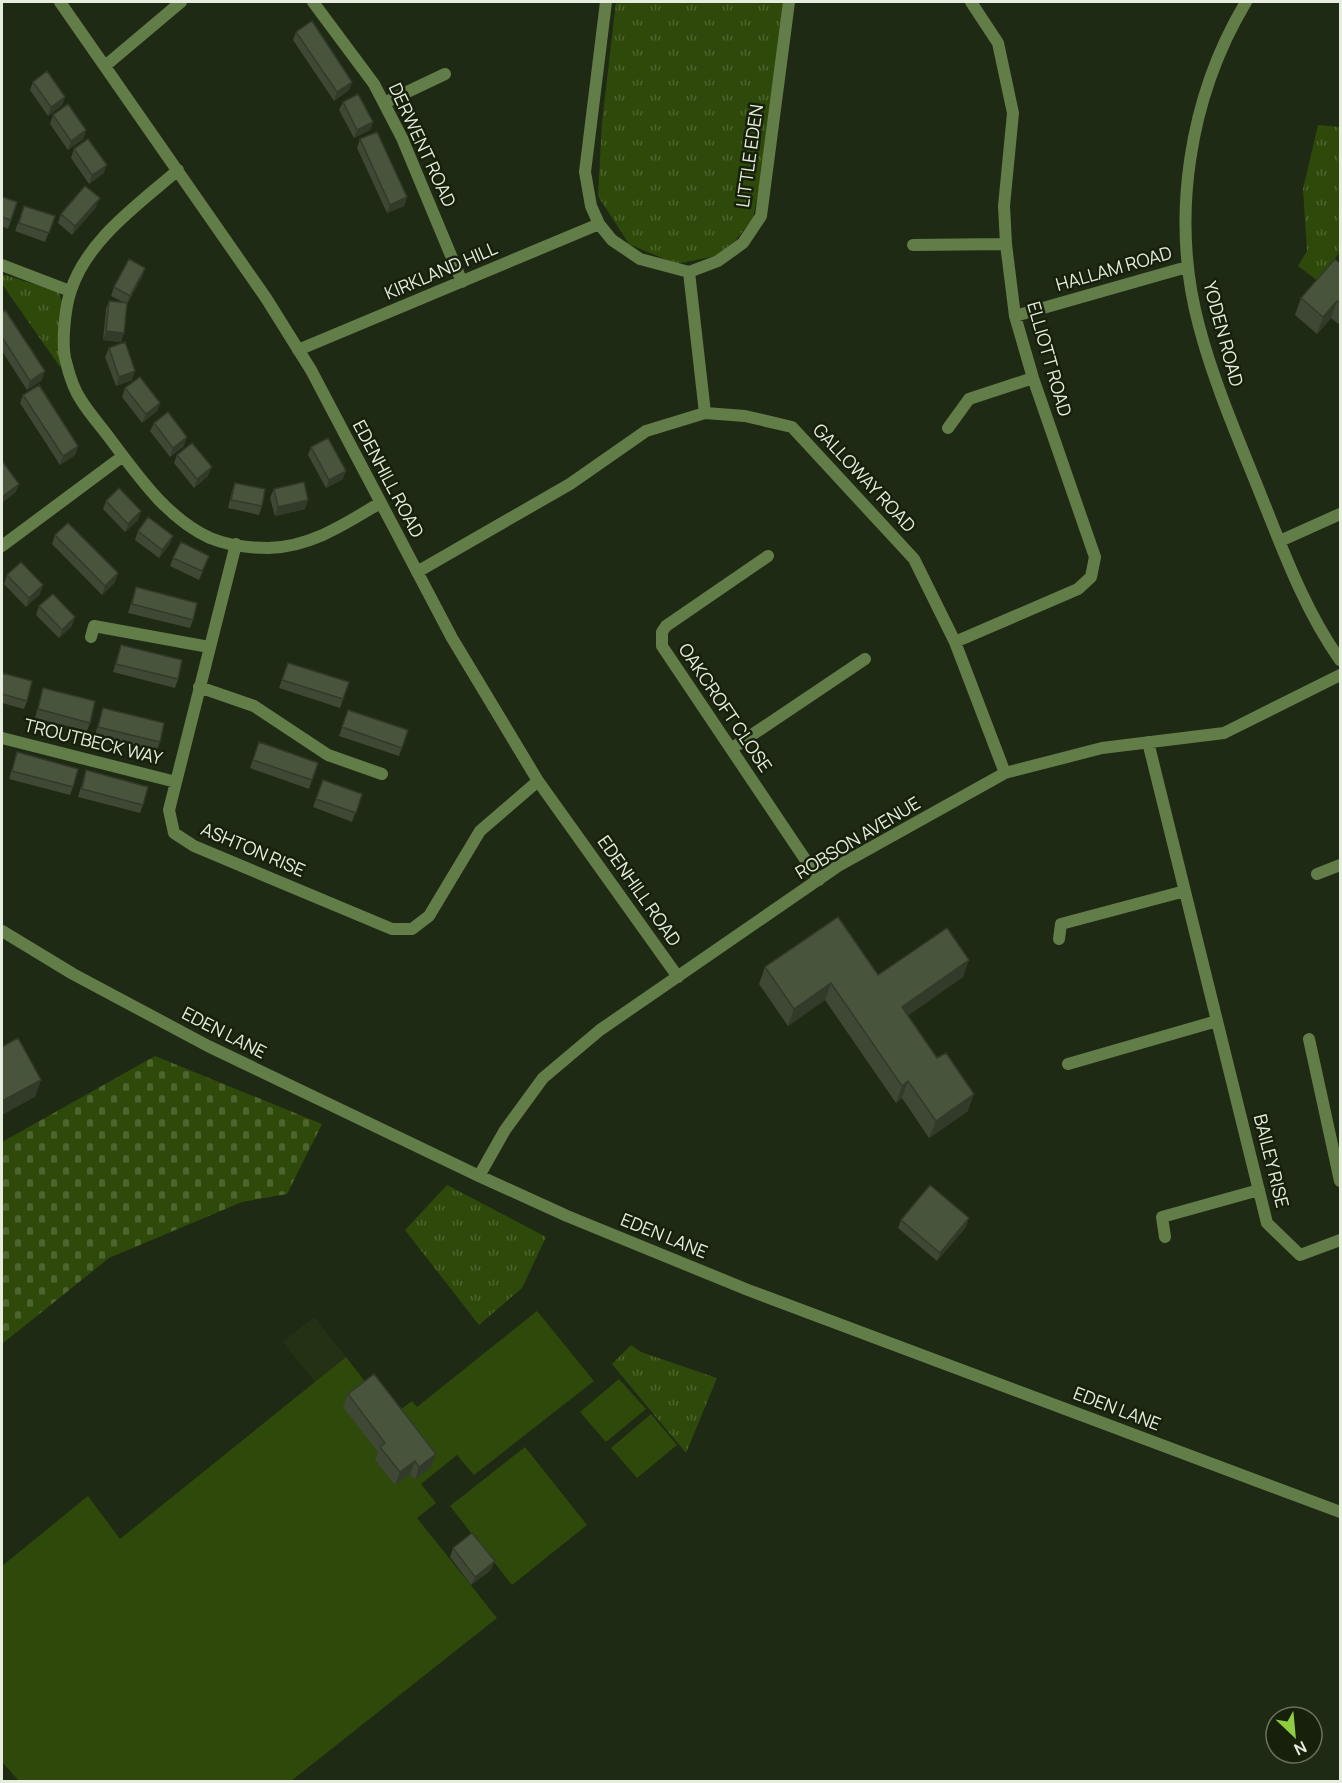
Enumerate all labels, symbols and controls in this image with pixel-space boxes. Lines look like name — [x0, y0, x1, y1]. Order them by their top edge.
street label: DERWENT ROAD — [384, 79, 462, 211]
street label: LITTLE EDEN — [730, 103, 768, 209]
street label: KIRKLAND HILL — [380, 236, 501, 305]
street label: HALLAM ROAD — [1053, 240, 1175, 296]
street label: YODEN ROAD — [1198, 278, 1250, 389]
street label: ELLIOTT ROAD — [1022, 298, 1078, 419]
street label: EDENHILL ROAD — [348, 415, 430, 542]
street label: GALLOWAY ROAD — [808, 418, 921, 537]
street label: OAKCROFT CLOSE — [674, 638, 778, 777]
street label: TROUTBECK WAY — [21, 712, 166, 770]
street label: ROBSON AVENUE — [790, 790, 924, 884]
street label: ASHTON RISE — [198, 816, 309, 882]
street label: EDENHILL ROAD — [593, 830, 687, 951]
street label: EDEN LANE — [178, 1001, 271, 1064]
street label: BAILEY RISE — [1249, 1111, 1295, 1210]
street label: EDEN LANE — [617, 1207, 711, 1263]
street label: EDEN LANE — [1070, 1380, 1164, 1436]
north arrow — [1264, 1705, 1324, 1765]
text: N — [1291, 1736, 1311, 1761]

